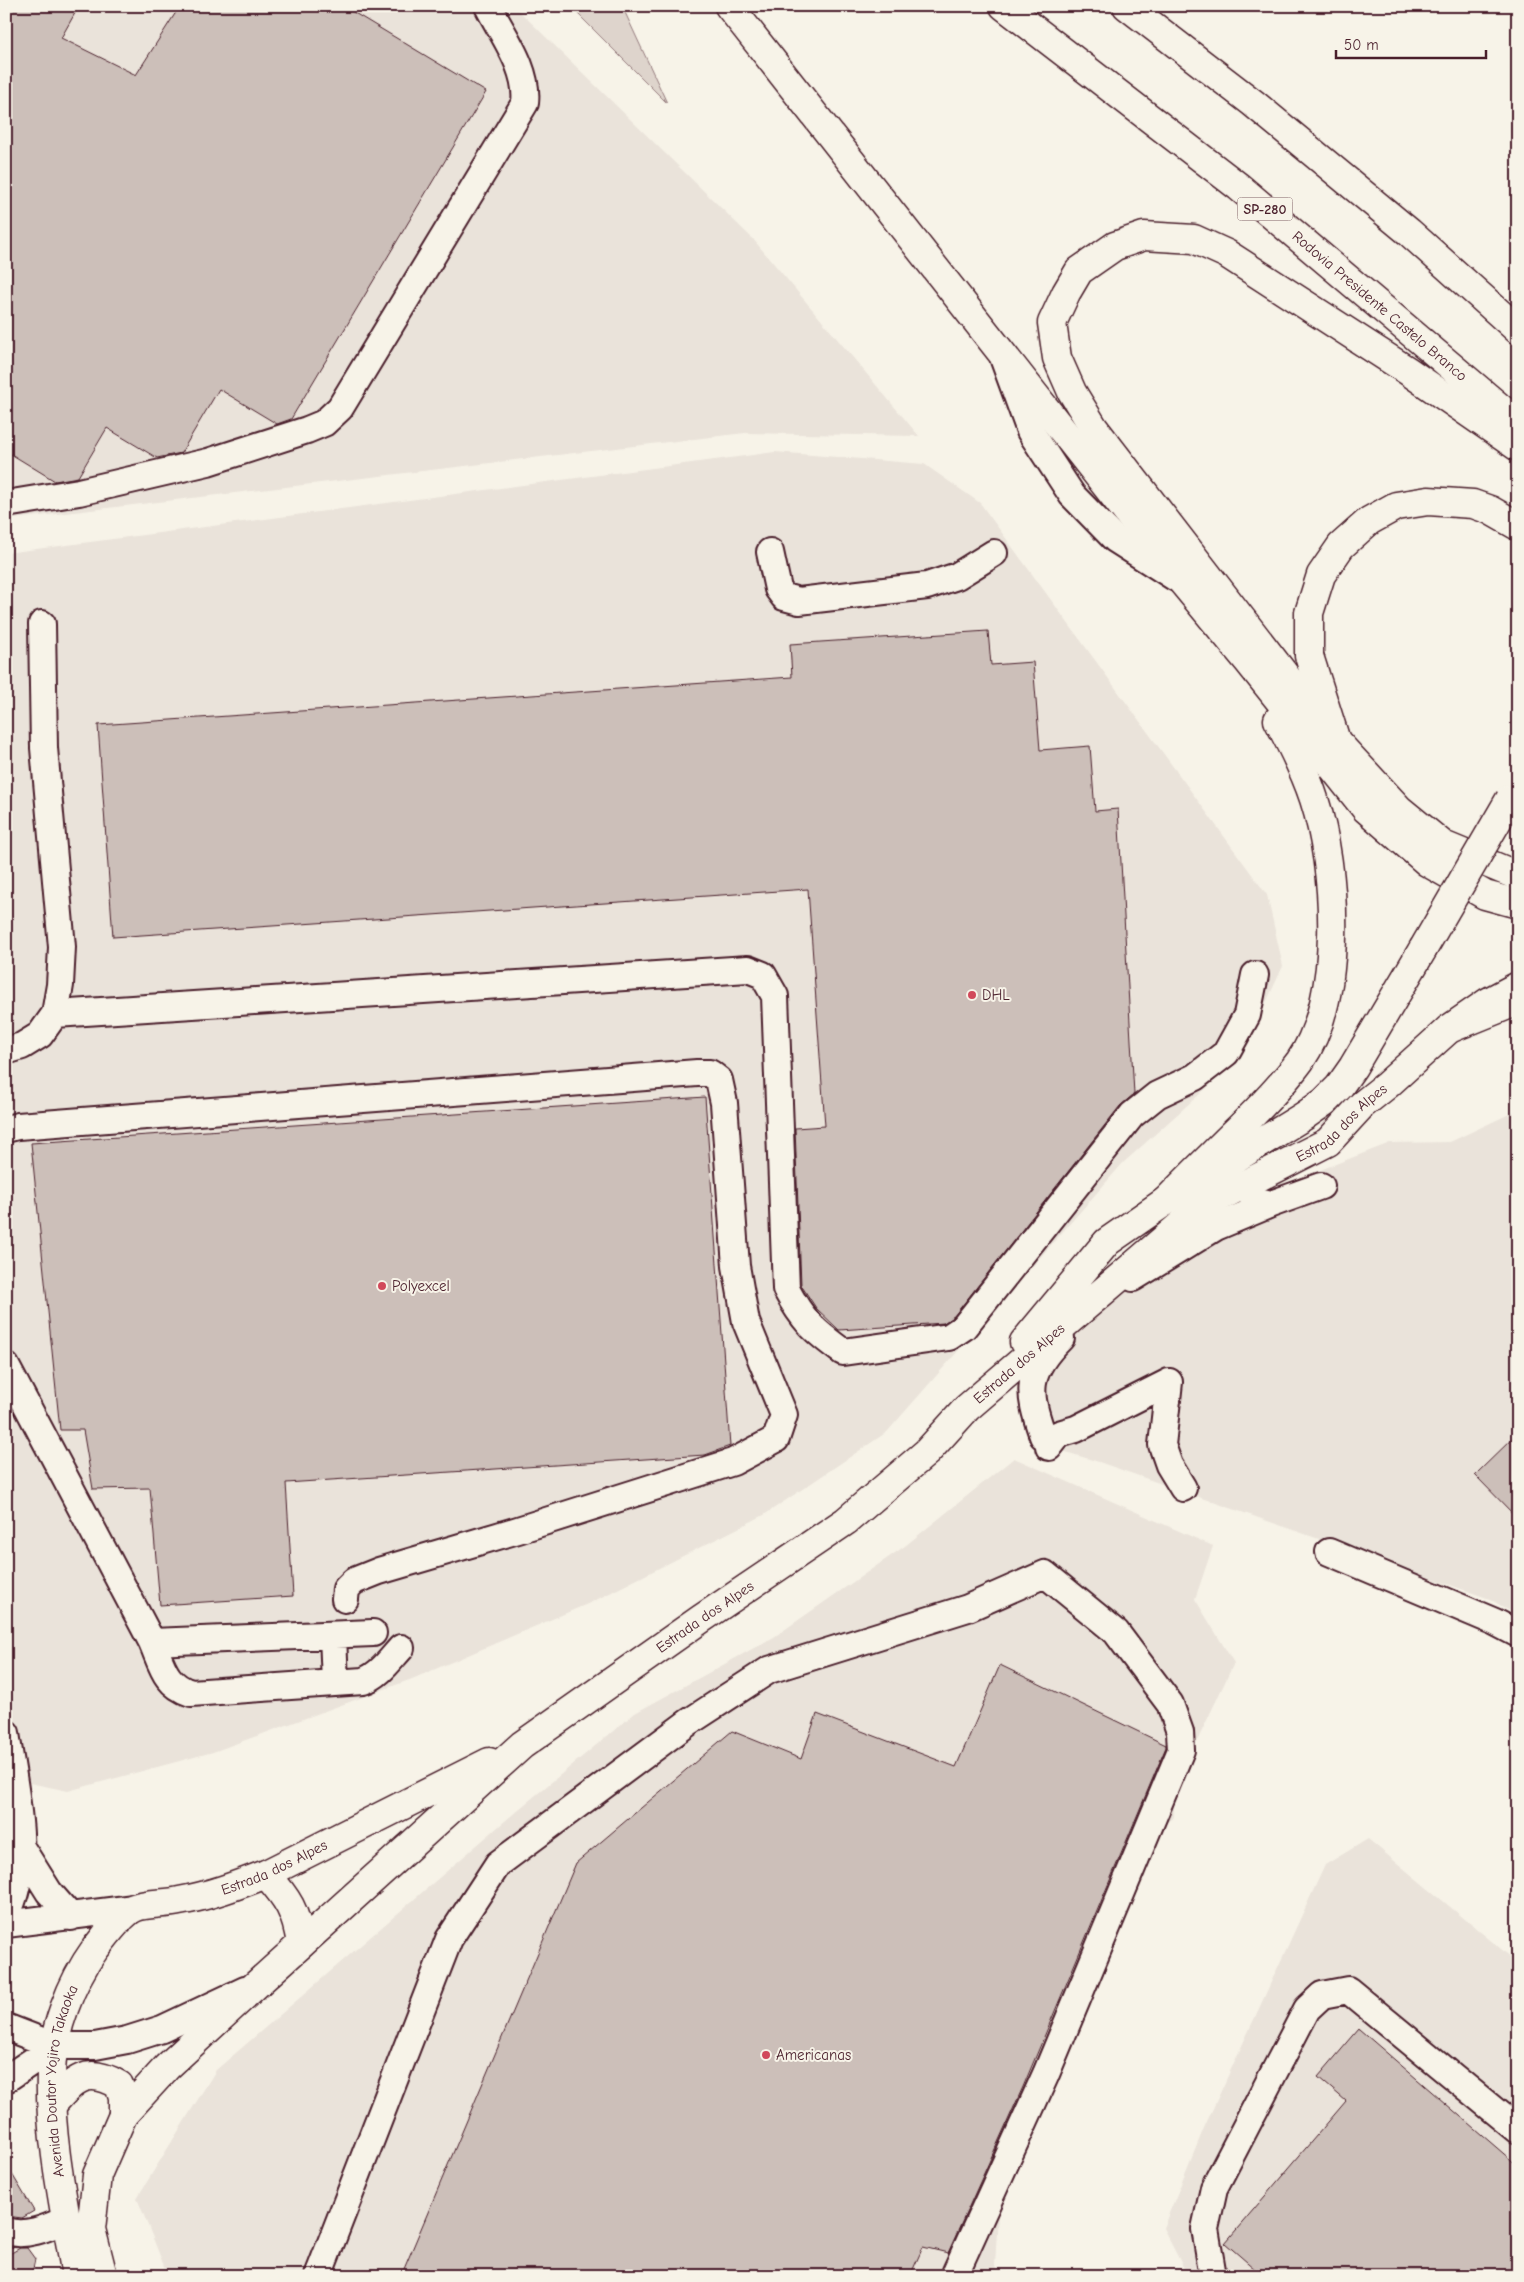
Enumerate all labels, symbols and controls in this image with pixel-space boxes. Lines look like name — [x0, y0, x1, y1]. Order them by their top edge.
scale bar — [1336, 28, 1486, 60]
text: 50 m — [1344, 36, 1379, 54]
road number: SP-280 — [1238, 198, 1292, 220]
street label: Rodovia Presidente Castelo Branco — [1289, 227, 1471, 385]
place label: DHL — [982, 986, 1010, 1004]
marker: DHL — [966, 989, 978, 1001]
street label: Estrada dos Alpes — [1293, 1080, 1391, 1166]
place label: Polyexcel — [392, 1277, 450, 1295]
marker: Polyexcel — [376, 1280, 388, 1292]
street label: Estrada dos Alpes — [970, 1319, 1068, 1407]
street label: Estrada dos Alpes — [653, 1577, 757, 1657]
street label: Estrada dos Alpes — [219, 1836, 330, 1899]
street label: Avenida Doutor Yojiro Takaoka — [42, 1982, 82, 2179]
place label: Americanas — [776, 2046, 851, 2064]
marker: Americanas — [760, 2049, 772, 2061]

